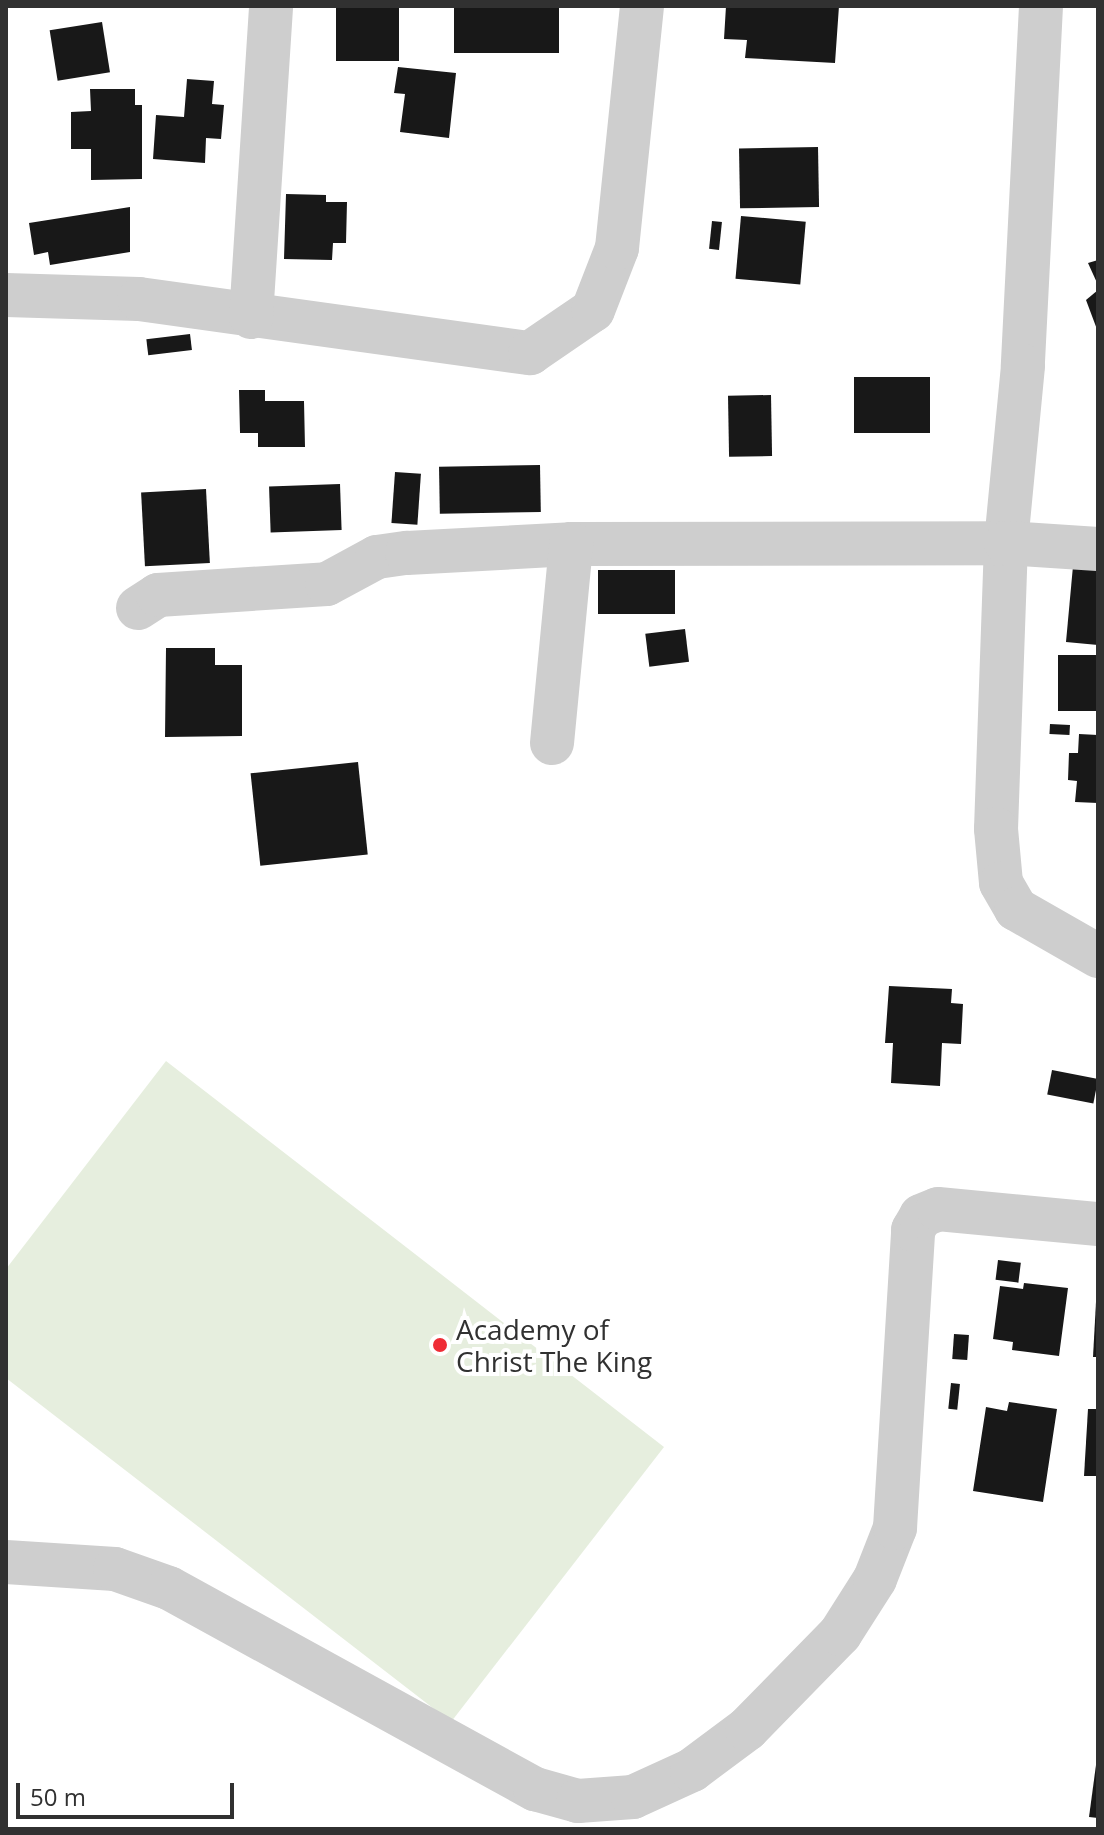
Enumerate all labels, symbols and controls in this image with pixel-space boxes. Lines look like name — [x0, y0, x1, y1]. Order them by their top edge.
place label: Academy of Christ The King — [456, 1312, 652, 1378]
marker: Academy of Christ The King — [431, 1336, 449, 1354]
scale bar — [20, 1767, 238, 1817]
text: 50 m — [30, 1780, 86, 1813]

